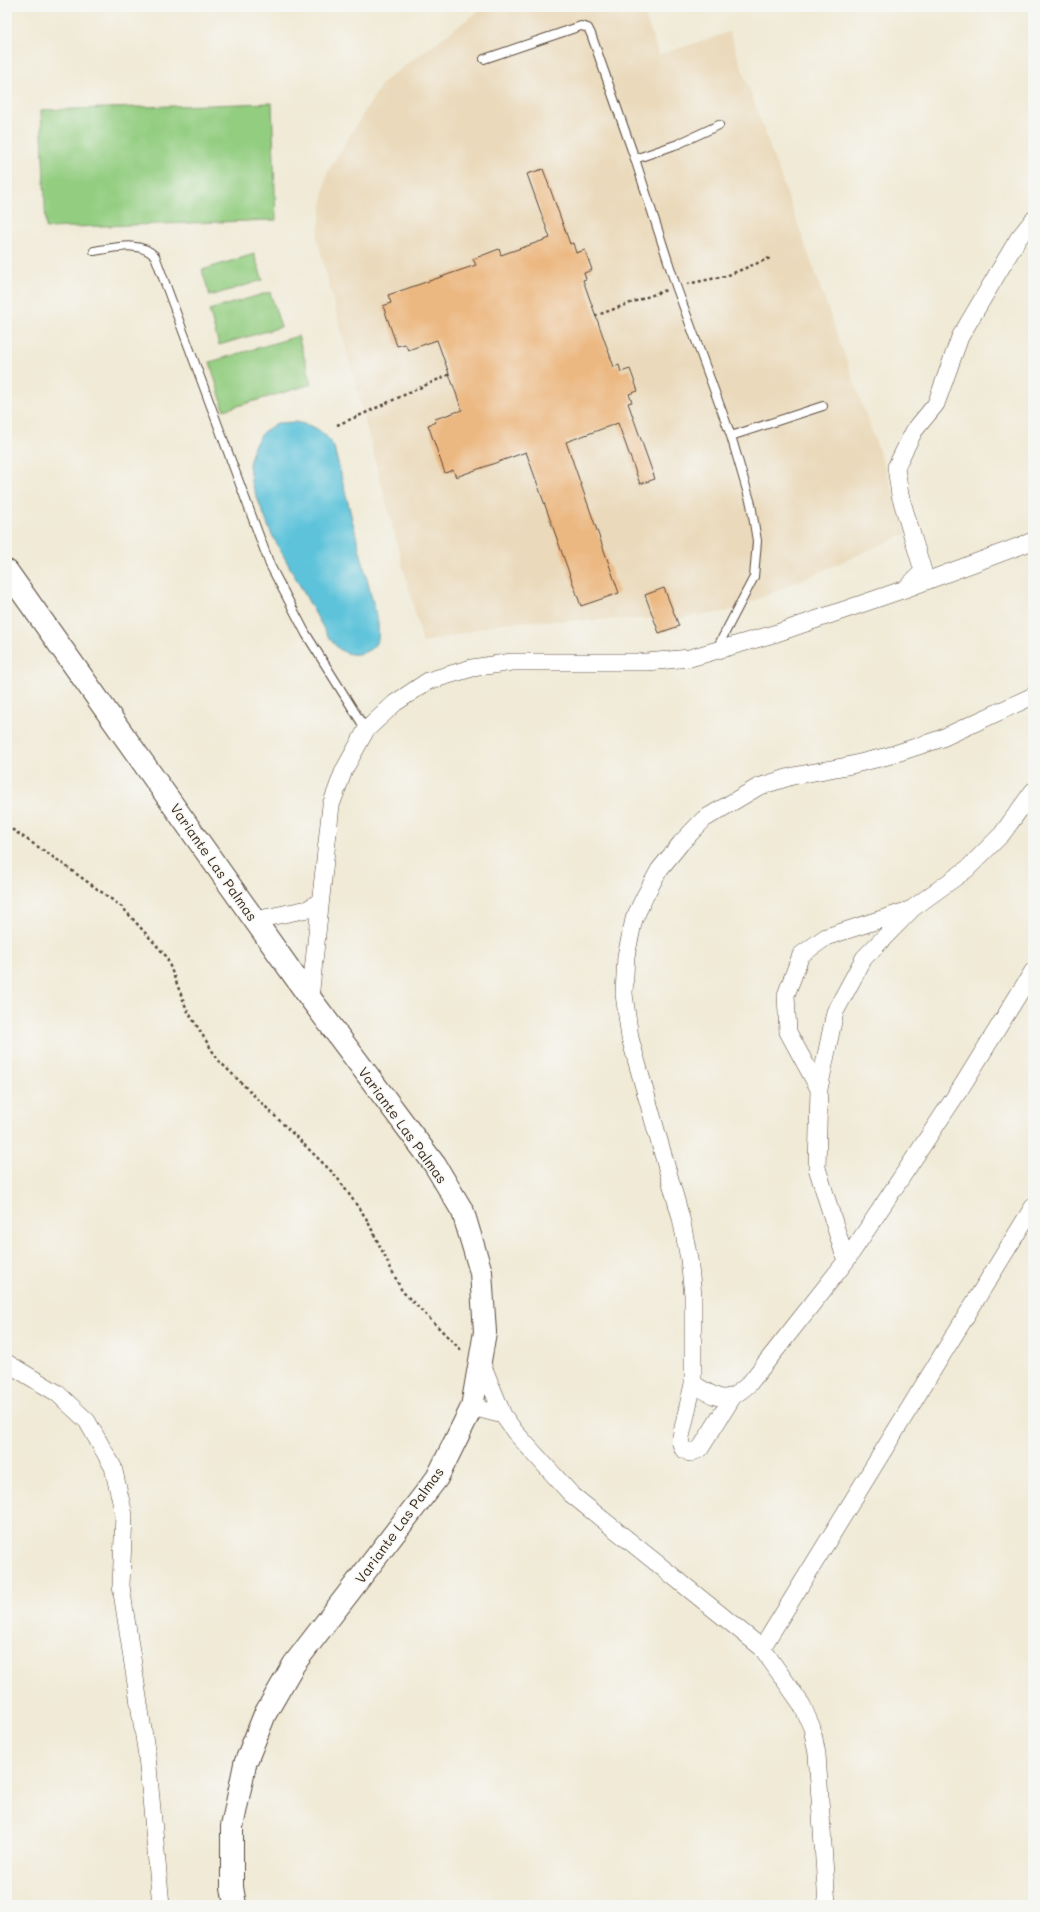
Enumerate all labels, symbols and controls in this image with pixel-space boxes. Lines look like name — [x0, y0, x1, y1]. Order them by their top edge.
street label: Variante Las Palmas — [166, 799, 262, 925]
street label: Variante Las Palmas — [354, 1063, 452, 1187]
street label: Variante Las Palmas — [350, 1463, 448, 1587]

